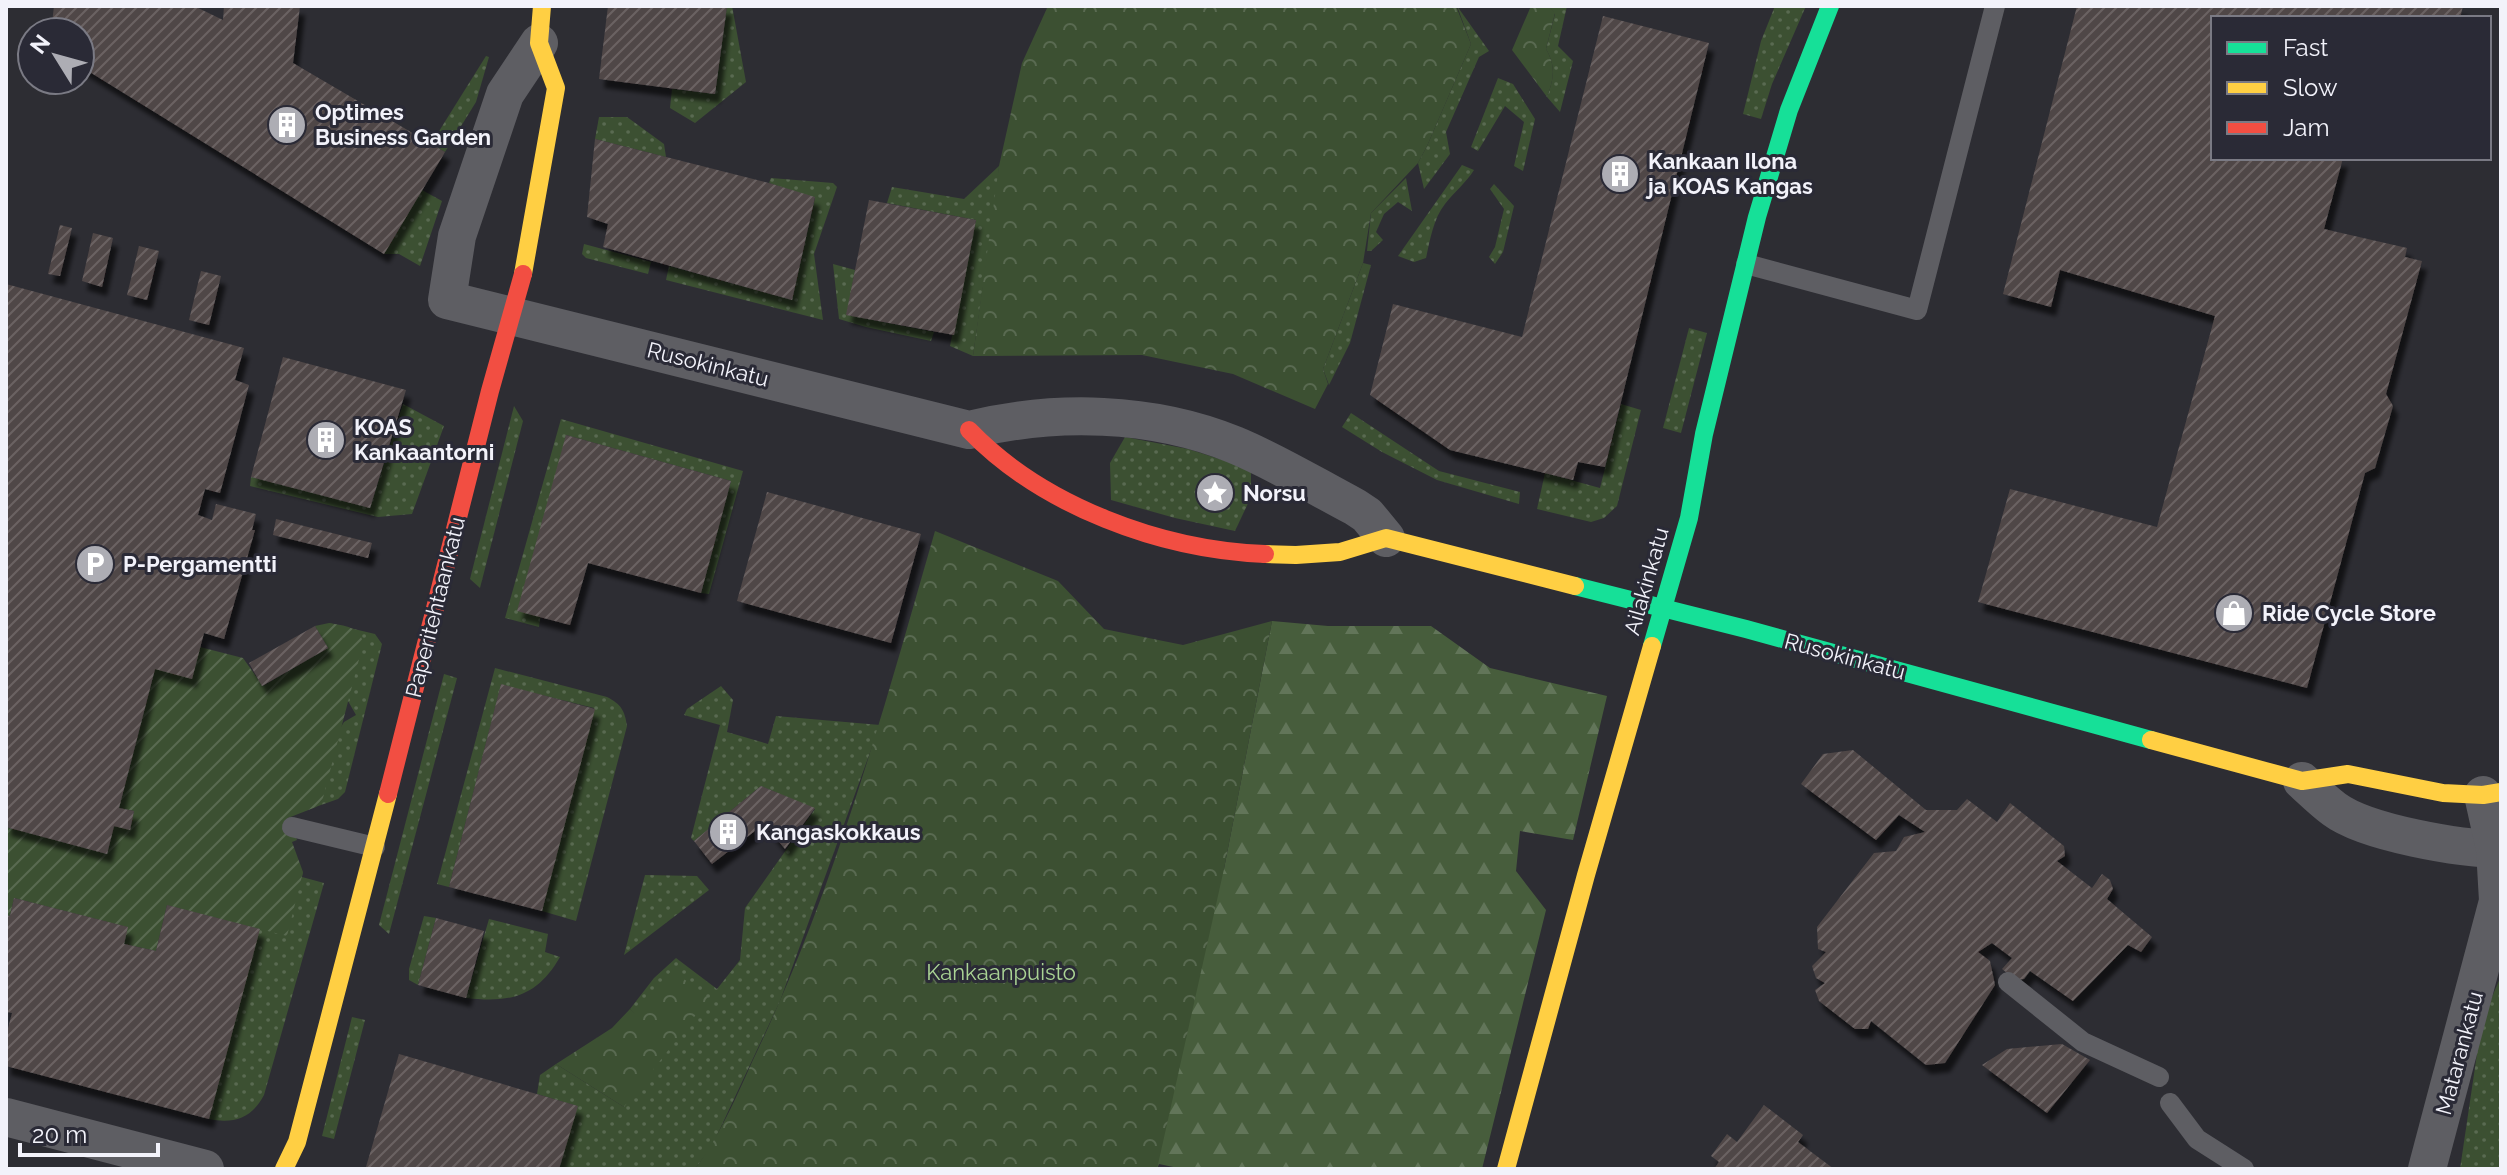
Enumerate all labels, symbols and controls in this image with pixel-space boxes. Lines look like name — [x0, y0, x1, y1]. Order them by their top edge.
north arrow — [16, 16, 96, 96]
legend — [2211, 16, 2491, 160]
text: N — [25, 29, 55, 58]
text: Fast — [2283, 33, 2328, 62]
text: Slow — [2283, 73, 2338, 102]
place label: Optimes Business Garden — [315, 99, 491, 150]
building icon: Optimes Business Garden — [266, 104, 308, 146]
text: Jam — [2283, 113, 2329, 142]
place label: Kankaan Ilona ja KOAS Kangas — [1645, 148, 1813, 199]
building icon: Kankaan Ilona ja KOAS Kangas — [1599, 153, 1641, 195]
street label: Rusokinkatu — [645, 336, 771, 392]
place label: KOAS Kankaantorni — [354, 414, 494, 465]
building icon: KOAS Kankaantorni — [305, 419, 347, 461]
place icon: Norsu — [1194, 472, 1236, 514]
place label: Norsu — [1243, 480, 1306, 506]
street label: Paperitehtaankatu — [400, 514, 470, 700]
street label: Ailakinkatu — [1618, 524, 1674, 638]
parking icon: P-Pergamentti — [74, 543, 116, 585]
place label: P-Pergamentti — [123, 551, 277, 577]
shop icon: Ride Cycle Store — [2213, 592, 2255, 634]
place label: Ride Cycle Store — [2262, 600, 2436, 626]
street label: Rusokinkatu — [1782, 627, 1908, 685]
building icon: Kangaskokkaus — [707, 811, 749, 853]
place label: Kangaskokkaus — [756, 819, 921, 845]
park label: Kankaanpuisto — [926, 959, 1076, 985]
street label: Matarankatu — [2430, 988, 2488, 1118]
scale bar — [20, 1107, 158, 1157]
text: 20 m — [32, 1120, 87, 1149]

